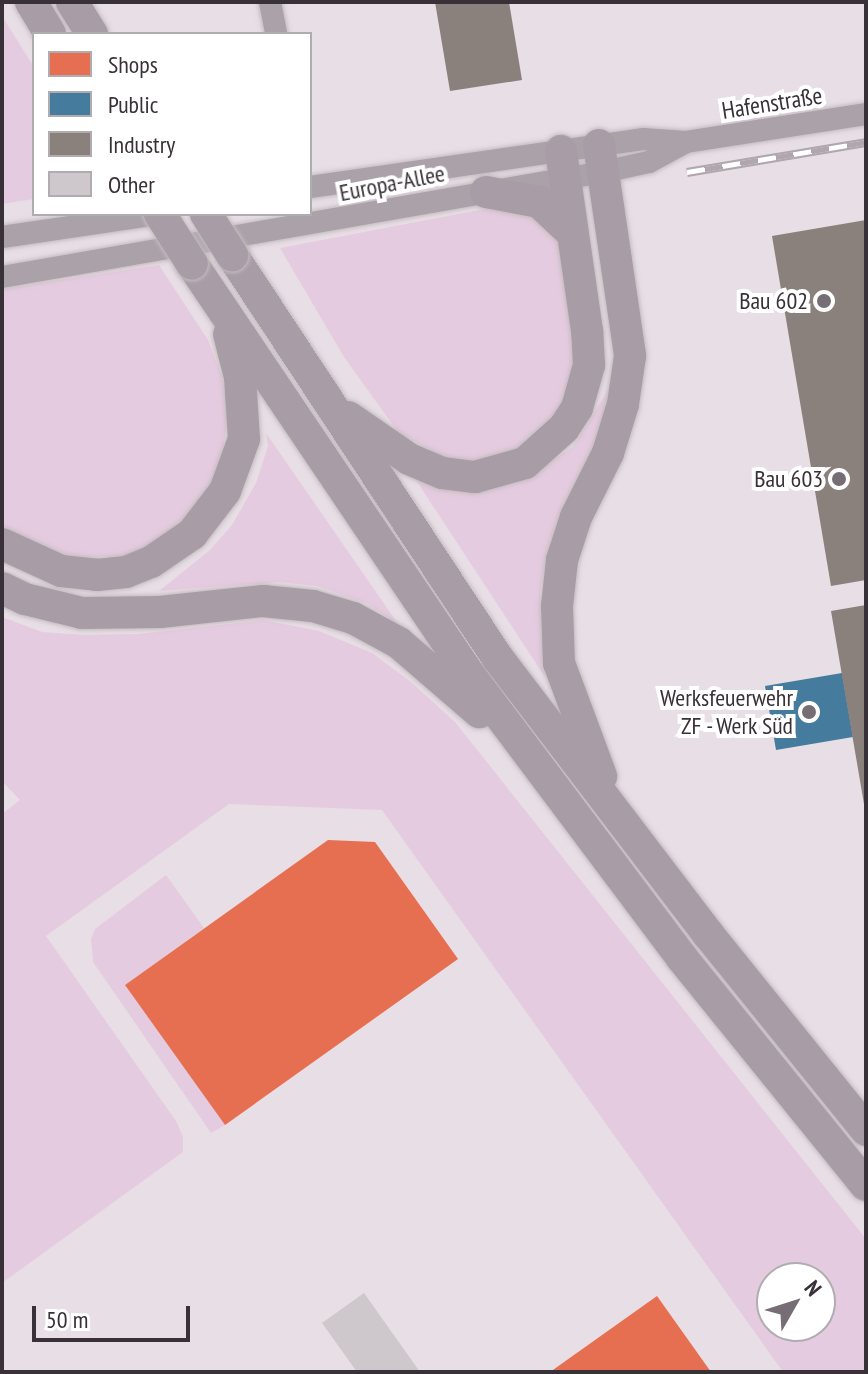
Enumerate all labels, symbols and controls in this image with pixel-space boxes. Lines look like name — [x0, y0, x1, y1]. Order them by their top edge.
legend — [32, 32, 312, 216]
text: Shops — [108, 49, 158, 80]
street label: Hafenstraße — [720, 81, 824, 125]
text: Public — [108, 89, 158, 120]
text: Industry — [108, 129, 175, 160]
street label: Europa-Allee — [337, 159, 447, 207]
text: Other — [108, 169, 155, 200]
place label: Bau 602 — [739, 287, 808, 315]
marker: Bau 602 — [815, 292, 833, 310]
place label: Bau 603 — [754, 465, 823, 493]
marker: Bau 603 — [830, 470, 848, 488]
place label: Werksfeuerwehr ZF - Werk Süd — [660, 684, 793, 740]
marker: Werksfeuerwehr ZF - Werk Süd — [800, 703, 818, 721]
north arrow — [756, 1262, 836, 1342]
text: N — [798, 1275, 828, 1302]
scale bar — [36, 1290, 194, 1340]
text: 50 m — [46, 1304, 88, 1335]

